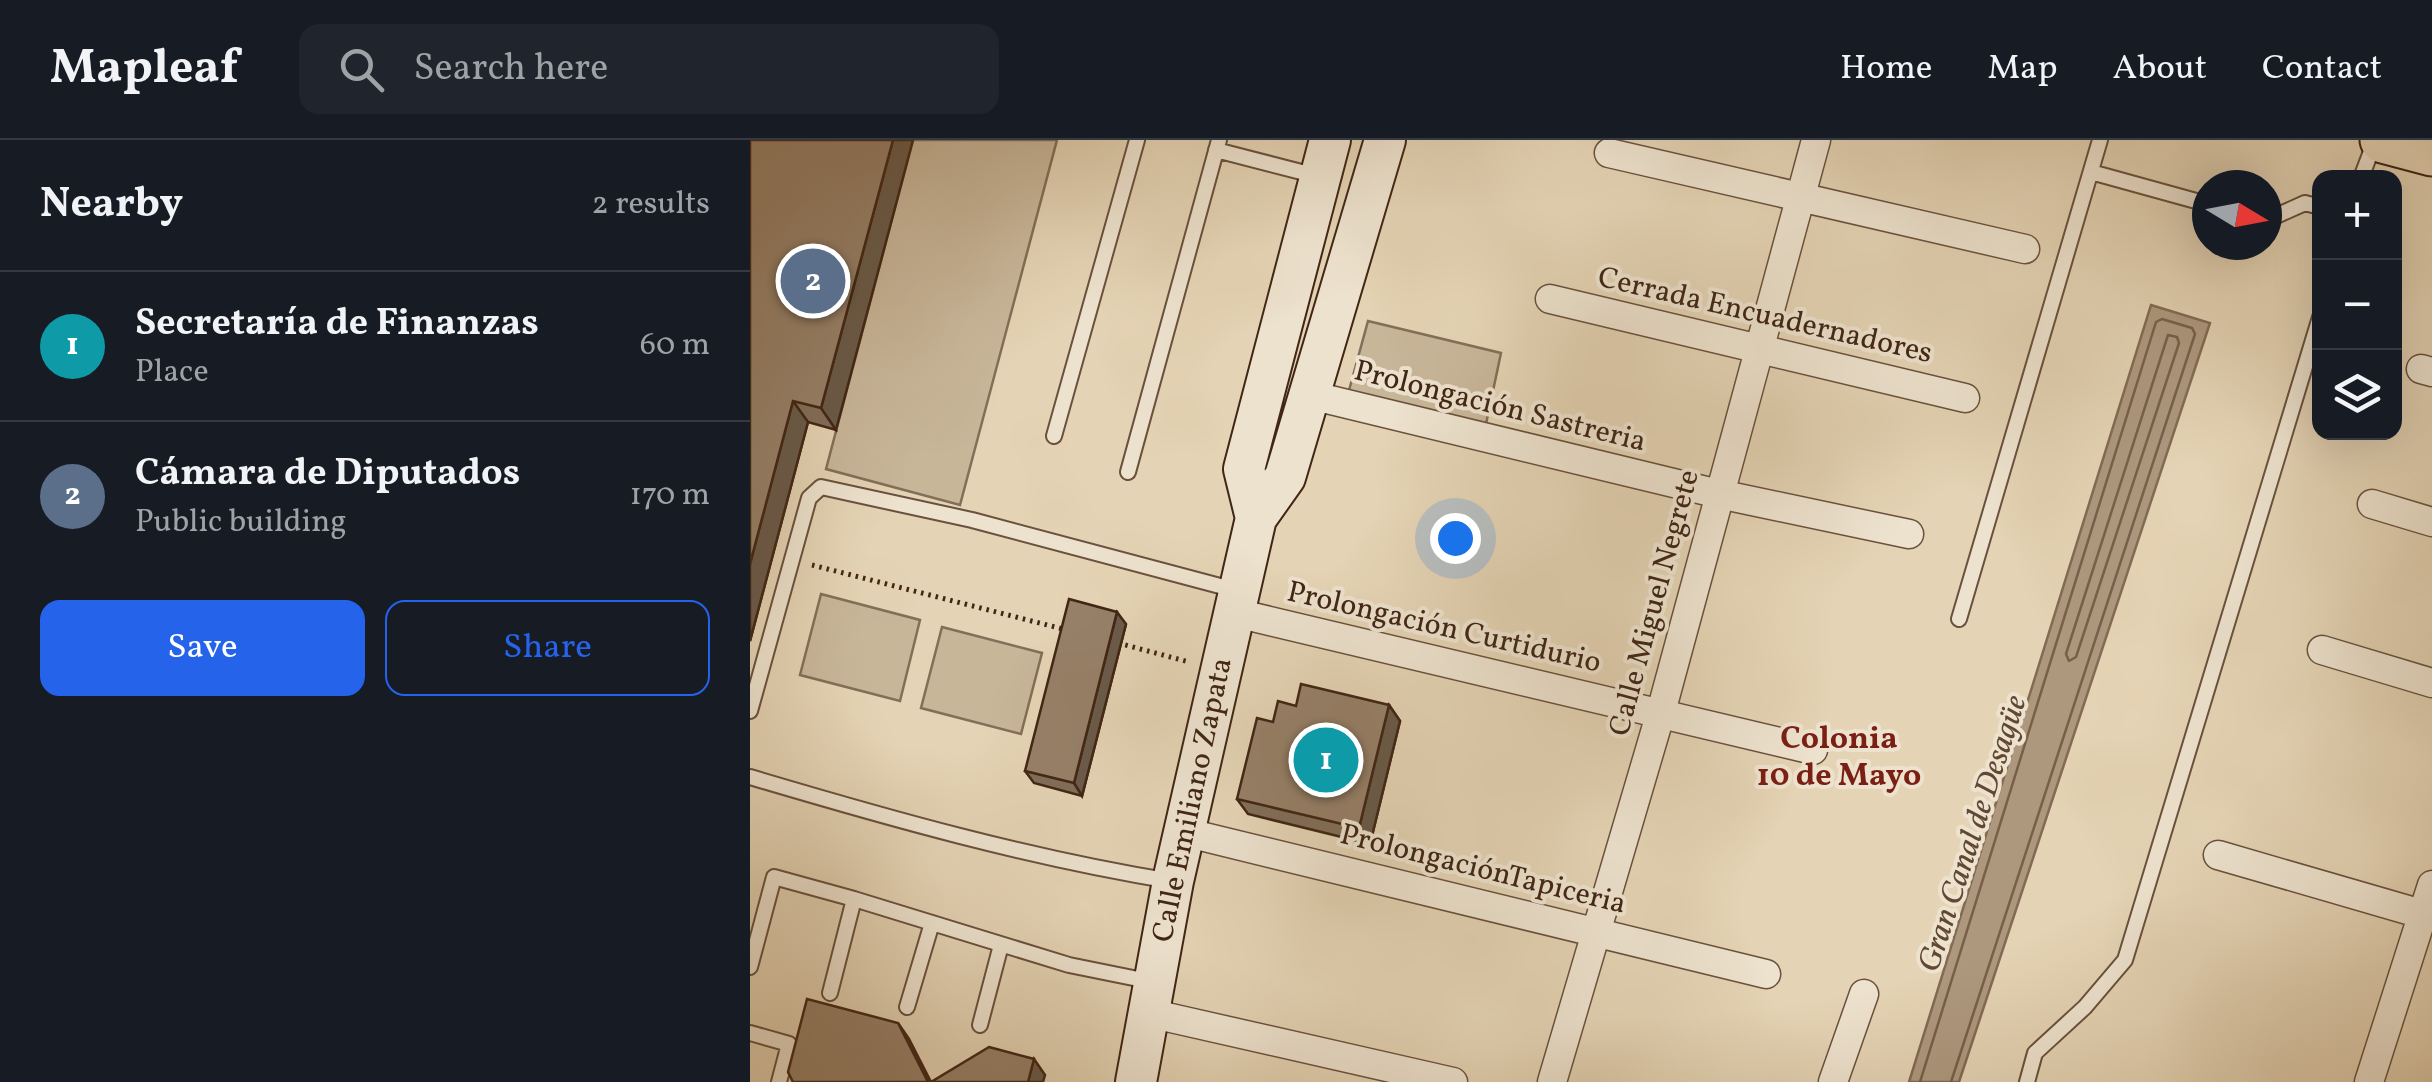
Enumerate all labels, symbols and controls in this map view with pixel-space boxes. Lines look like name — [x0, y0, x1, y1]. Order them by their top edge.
search box — [299, 24, 999, 114]
text: Mapleaf — [50, 36, 239, 103]
icon: search — [334, 42, 389, 97]
text: Search here — [414, 43, 608, 96]
text: Home — [1840, 45, 1932, 93]
text: Map — [1987, 45, 2058, 93]
text: About — [2113, 45, 2207, 93]
text: Contact — [2262, 45, 2382, 93]
north arrow — [2192, 170, 2282, 260]
map controls — [2312, 170, 2402, 440]
button: + — [2312, 170, 2402, 260]
text: Nearby — [40, 176, 183, 235]
text: 2 results — [592, 183, 710, 227]
pin: 2 — [780, 244, 846, 318]
street label: Cerrada Encuadernadores — [1594, 257, 1936, 375]
button: − — [2312, 260, 2402, 350]
text: Secretaría de Finanzas — [135, 298, 539, 351]
text: 1 — [66, 324, 79, 368]
text: 60 m — [640, 324, 710, 368]
street label: Prolongación Sastreria — [1350, 350, 1650, 464]
button: layers — [2312, 350, 2402, 440]
text: Place — [135, 351, 209, 395]
text: Cámara de Diputados — [135, 448, 520, 501]
street label: Calle Miguel Negrete — [1599, 465, 1711, 741]
text: 2 — [64, 474, 81, 518]
text: 170 m — [629, 474, 710, 518]
text: Public building — [135, 501, 347, 545]
your location — [1430, 513, 1481, 564]
street label: Prolongación Curtidurio — [1283, 571, 1605, 685]
button: Save — [40, 600, 365, 696]
button: Share — [385, 600, 710, 696]
street label: Calle Emiliano Zapata — [1142, 654, 1244, 946]
water label: Gran Canal de Desagüe — [1909, 690, 2040, 978]
district label: Colonia 10 de Mayo — [1757, 718, 1921, 799]
pin: 1 — [1294, 722, 1358, 798]
street label: ProlongaciónTapiceria — [1336, 814, 1630, 926]

